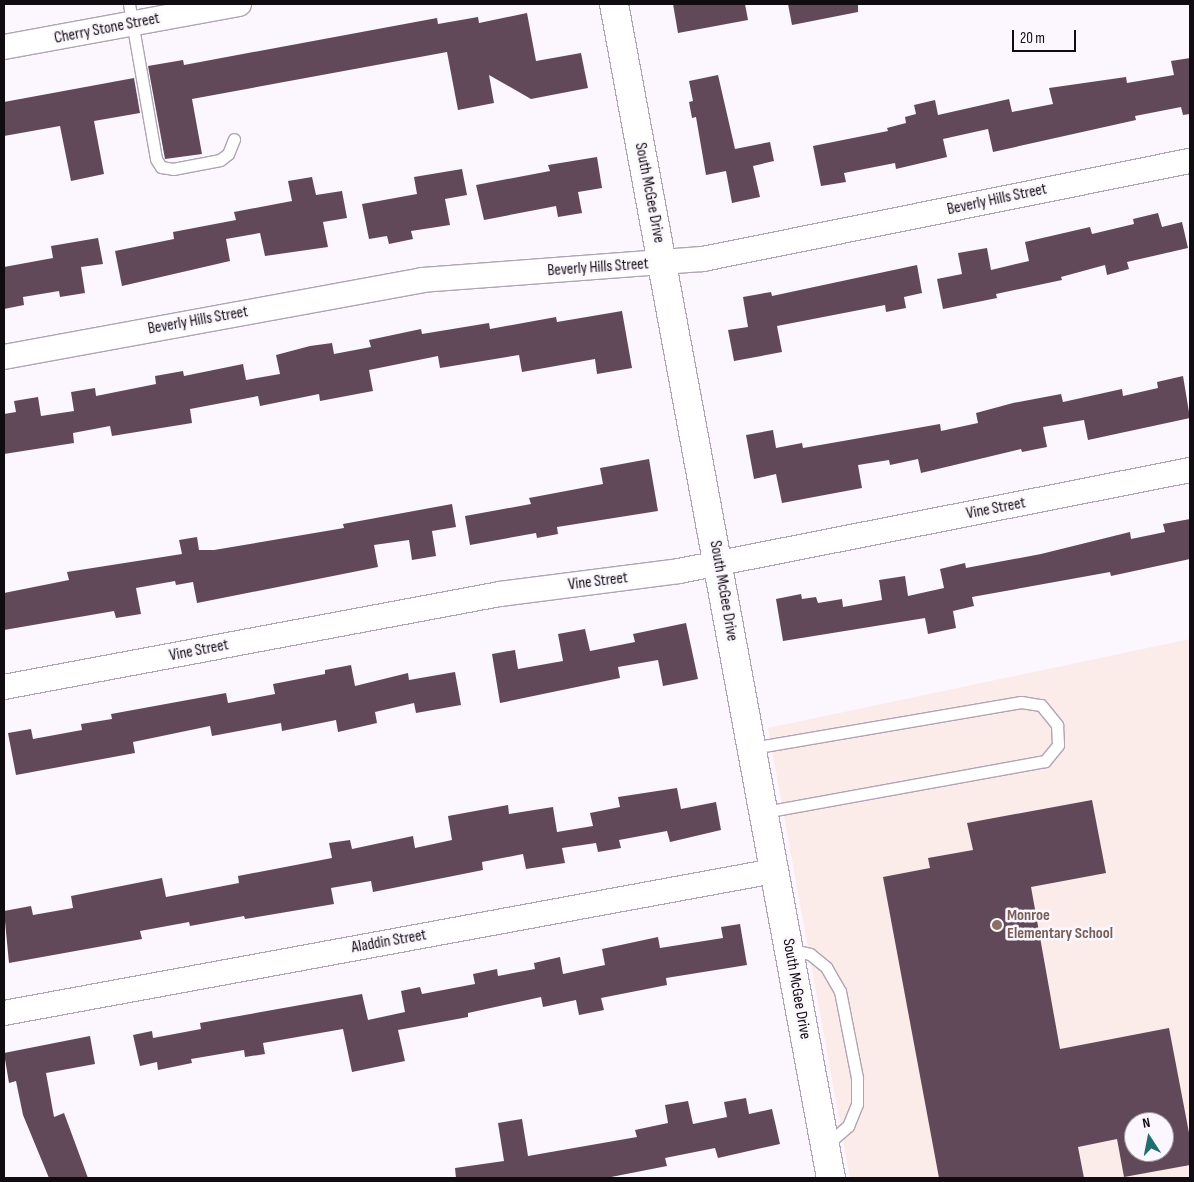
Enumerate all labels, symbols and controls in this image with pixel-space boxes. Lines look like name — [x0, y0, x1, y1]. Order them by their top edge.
street label: Cherry Stone Street — [53, 9, 161, 49]
scale bar — [1014, 20, 1078, 52]
text: 20 m — [1020, 29, 1045, 48]
street label: South McGee Drive — [630, 141, 668, 245]
street label: Beverly Hills Street — [945, 180, 1049, 220]
street label: Beverly Hills Street — [547, 255, 649, 281]
street label: Beverly Hills Street — [146, 303, 250, 339]
street label: Vine Street — [965, 494, 1027, 524]
street label: South McGee Drive — [705, 539, 741, 643]
street label: Vine Street — [567, 569, 629, 595]
street label: Vine Street — [168, 636, 230, 666]
place label: Monroe Elementary School — [1007, 906, 1113, 944]
marker: Monroe Elementary School — [991, 919, 1003, 931]
street label: Aladdin Street — [350, 926, 428, 958]
street label: South McGee Drive — [778, 937, 814, 1041]
north arrow — [1124, 1112, 1174, 1162]
text: N — [1141, 1114, 1152, 1132]

